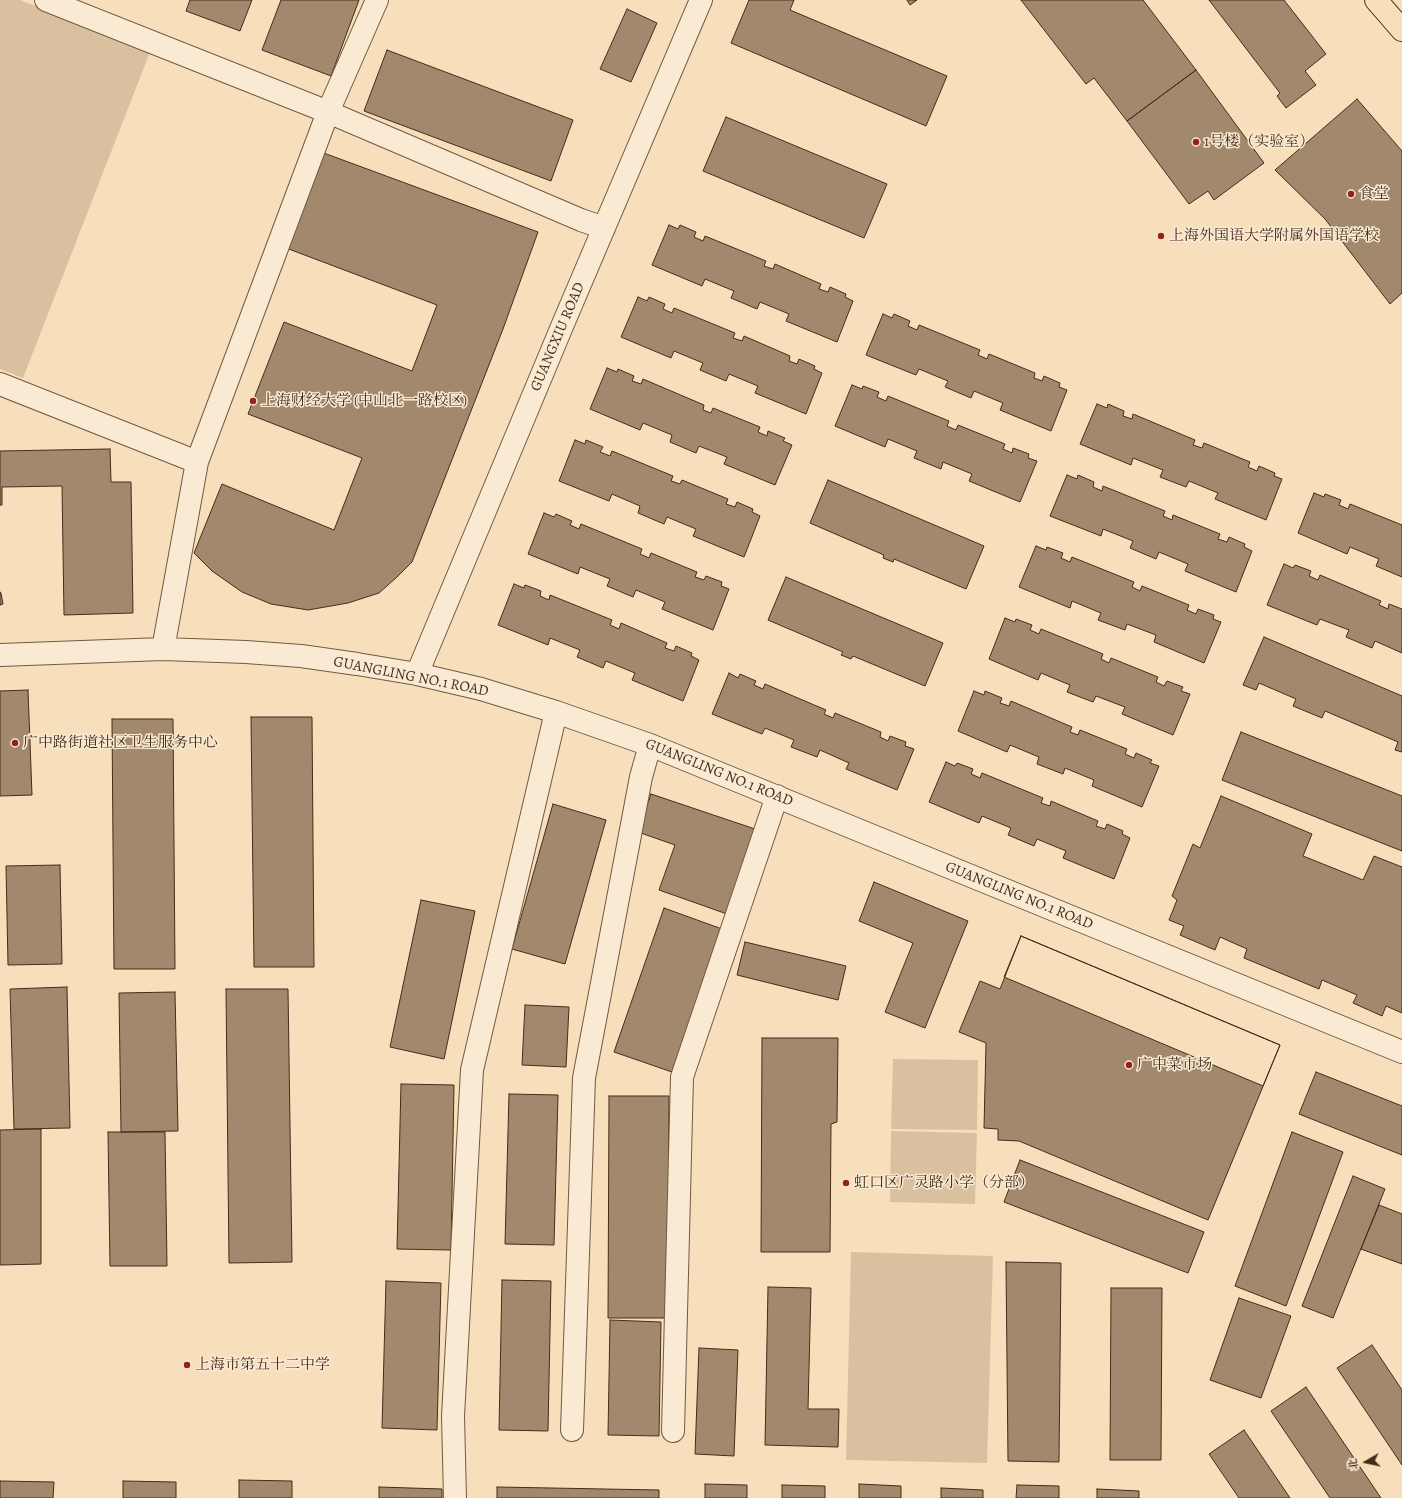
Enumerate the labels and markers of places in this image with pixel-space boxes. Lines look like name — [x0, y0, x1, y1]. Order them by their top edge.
place label: 1号楼（实验室） — [1204, 133, 1314, 151]
marker: 1号楼（实验室） — [1191, 137, 1201, 147]
place label: 食堂 — [1359, 185, 1389, 203]
marker: 食堂 — [1346, 189, 1356, 199]
place label: 上海外国语大学附属外国语学校 — [1169, 227, 1379, 245]
marker: 上海外国语大学附属外国语学校 — [1156, 231, 1166, 241]
place label: 上海财经大学 (中山北一路校区) — [261, 392, 467, 410]
marker: 上海财经大学 (中山北一路校区) — [248, 396, 258, 406]
place label: 广中路街道社区卫生服务中心 — [23, 734, 218, 752]
marker: 广中路街道社区卫生服务中心 — [10, 738, 20, 748]
place label: 广中菜市场 — [1137, 1056, 1212, 1074]
marker: 广中菜市场 — [1124, 1060, 1134, 1070]
place label: 虹口区广灵路小学（分部） — [854, 1174, 1034, 1192]
marker: 虹口区广灵路小学（分部） — [841, 1178, 851, 1188]
place label: 上海市第五十二中学 — [195, 1356, 330, 1374]
marker: 上海市第五十二中学 — [182, 1360, 192, 1370]

